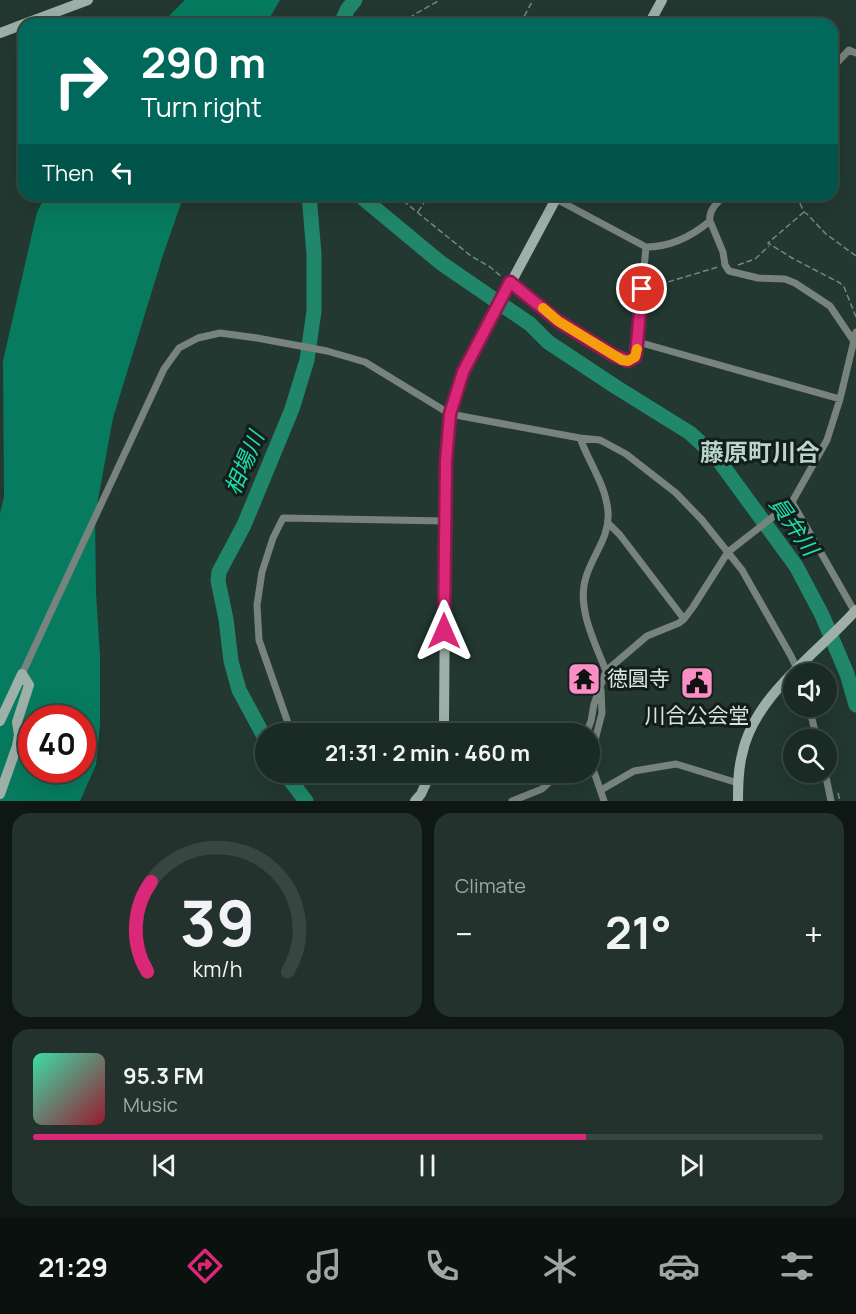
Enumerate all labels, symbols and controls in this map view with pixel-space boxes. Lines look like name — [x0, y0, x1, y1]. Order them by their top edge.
text: 290 m — [141, 33, 266, 91]
icon: right — [42, 42, 120, 120]
text: Turn right — [141, 88, 262, 125]
icon: left — [106, 156, 139, 189]
text: Then — [42, 158, 94, 188]
pin — [616, 263, 667, 314]
icon: arrive — [625, 272, 658, 305]
water label: 相場川 — [217, 425, 271, 499]
district label: 藤原町川合 — [700, 435, 820, 468]
water label: 員弁川 — [763, 490, 826, 563]
position arrow — [412, 599, 476, 663]
temple icon: 徳圓寺 — [566, 661, 602, 697]
map controls — [783, 663, 837, 783]
button: sound — [783, 663, 837, 717]
place label: 徳圓寺 — [607, 664, 670, 692]
public building icon: 川合公会堂 — [679, 665, 715, 701]
place label: 川合公会堂 — [645, 701, 750, 729]
speed limit sign: 40 — [18, 705, 96, 783]
button: search — [783, 729, 837, 783]
text: 21:31 · 2 min · 460 m — [325, 738, 530, 768]
text: Climate — [455, 872, 526, 899]
text: 39 — [179, 879, 255, 965]
text: 21° — [605, 901, 672, 963]
text: − — [455, 911, 473, 956]
text: + — [804, 911, 823, 956]
text: km/h — [192, 954, 242, 983]
text: 95.3 FM — [123, 1061, 204, 1091]
text: Music — [123, 1091, 178, 1118]
icon: previous — [148, 1149, 181, 1182]
icon: pause — [411, 1149, 444, 1182]
icon: next — [675, 1149, 708, 1182]
icon: directions — [184, 1245, 226, 1287]
icon: music — [303, 1245, 345, 1287]
icon: phone — [421, 1245, 463, 1287]
icon: climate — [539, 1245, 581, 1287]
icon: car — [658, 1245, 700, 1287]
icon: filters — [776, 1245, 818, 1287]
text: 21:29 — [38, 1248, 108, 1285]

